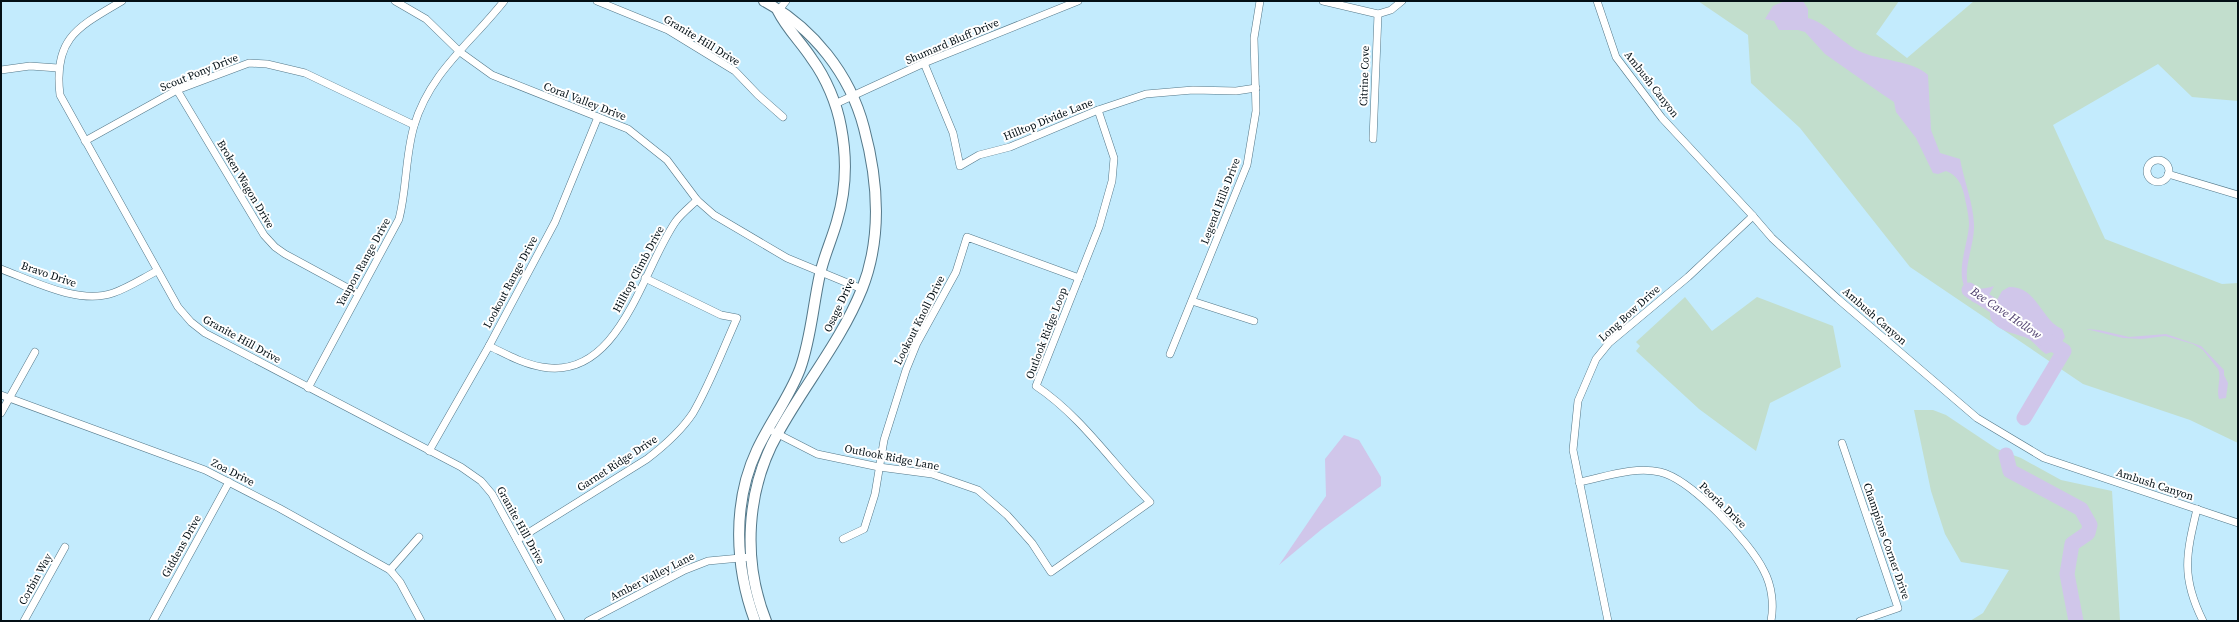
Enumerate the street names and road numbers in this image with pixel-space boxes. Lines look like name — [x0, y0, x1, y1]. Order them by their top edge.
street label: Granite Hill Drive — [661, 12, 743, 69]
street label: Shumard Bluff Drive — [903, 15, 1002, 68]
street label: Citrine Cove — [1356, 45, 1373, 107]
street label: Ambush Canyon — [1621, 48, 1683, 121]
street label: Scout Pony Drive — [158, 50, 241, 95]
street label: Coral Valley Drive — [541, 79, 629, 124]
street label: Hilltop Divide Lane — [1001, 94, 1096, 144]
street label: Broken Wagon Drive — [213, 137, 278, 231]
street label: Legend Hills Drive — [1197, 156, 1244, 246]
street label: Yaupon Range Drive — [333, 215, 394, 309]
street label: Hilltop Climb Drive — [609, 223, 668, 315]
street label: Lookout Range Drive — [480, 233, 541, 331]
street label: Bravo Drive — [19, 258, 79, 291]
street label: Lookout Knoll Drive — [890, 273, 949, 367]
street label: Osage Drive — [820, 275, 859, 335]
street label: Long Bow Drive — [1595, 281, 1664, 345]
street label: Ambush Canyon — [1839, 284, 1910, 349]
street label: Outlook Ridge Loop — [1022, 285, 1071, 381]
street label: Granite Hill Drive — [200, 312, 284, 367]
street label: Garnet Ridge Drive — [574, 432, 661, 495]
street label: Outlook Ridge Lane — [843, 441, 941, 474]
street label: Zoa Drive — [209, 455, 257, 490]
street label: Ambush Canyon — [2114, 465, 2196, 504]
street label: Peoria Drive — [1696, 479, 1750, 532]
street label: Champions Corner Drive — [1860, 481, 1914, 602]
street label: Granite Hill Drive — [493, 484, 548, 567]
street label: Giddens Drive — [158, 512, 205, 580]
street label: Amber Valley Lane — [607, 549, 697, 604]
street label: Corbin Way — [15, 550, 56, 608]

